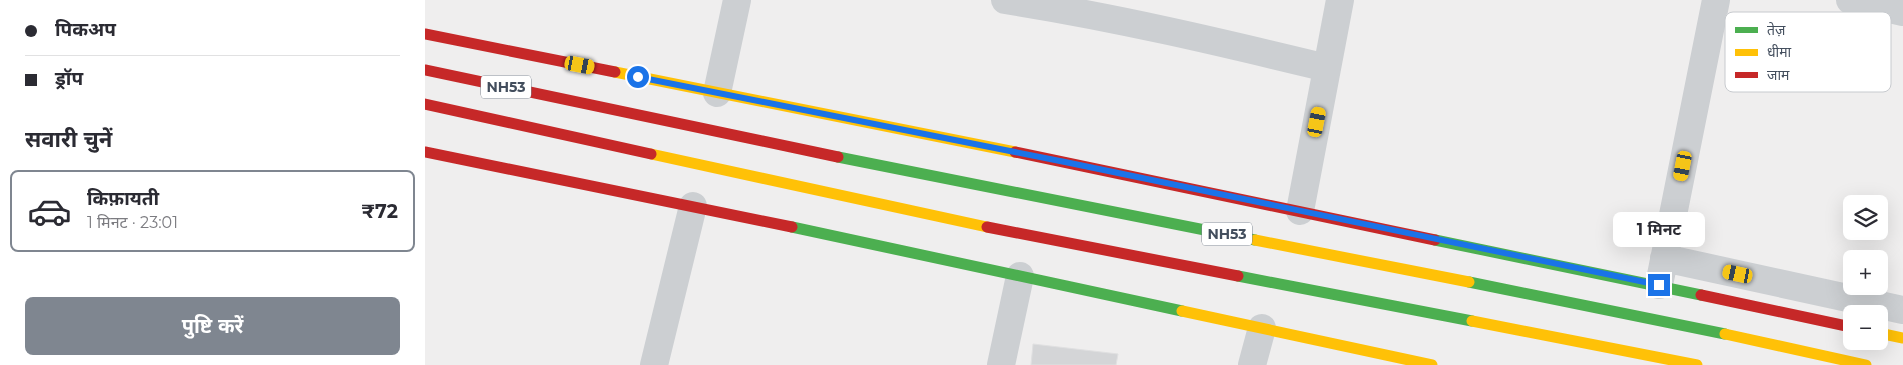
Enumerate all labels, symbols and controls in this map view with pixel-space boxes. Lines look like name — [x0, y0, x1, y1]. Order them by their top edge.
legend — [1725, 12, 1891, 92]
text: पिकअप — [55, 18, 116, 41]
text: तेज़ — [1767, 21, 1786, 39]
text: धीमा — [1767, 43, 1792, 61]
car — [563, 55, 596, 75]
route start — [627, 66, 649, 88]
text: जाम — [1767, 66, 1790, 84]
text: ड्रॉप — [55, 67, 83, 90]
road number: NH53 — [481, 75, 531, 98]
car — [1306, 106, 1327, 138]
text: सवारी चुनें — [25, 126, 112, 153]
car — [1672, 150, 1693, 182]
text: किफ़ायती — [87, 187, 159, 210]
icon: car — [27, 189, 72, 234]
map controls — [1843, 195, 1888, 350]
button: layers — [1843, 195, 1888, 240]
text: ₹72 — [361, 200, 398, 223]
callout: 1 मिनट — [1613, 212, 1705, 248]
text: 1 मिनट · 23:01 — [87, 213, 178, 232]
text: 1 मिनट — [1637, 220, 1681, 239]
road number: NH53 — [1202, 222, 1252, 245]
button: + — [1843, 250, 1888, 295]
car — [1721, 264, 1754, 284]
route end — [1648, 274, 1670, 296]
button: पुष्टि करें — [25, 297, 400, 355]
button: − — [1843, 305, 1888, 350]

